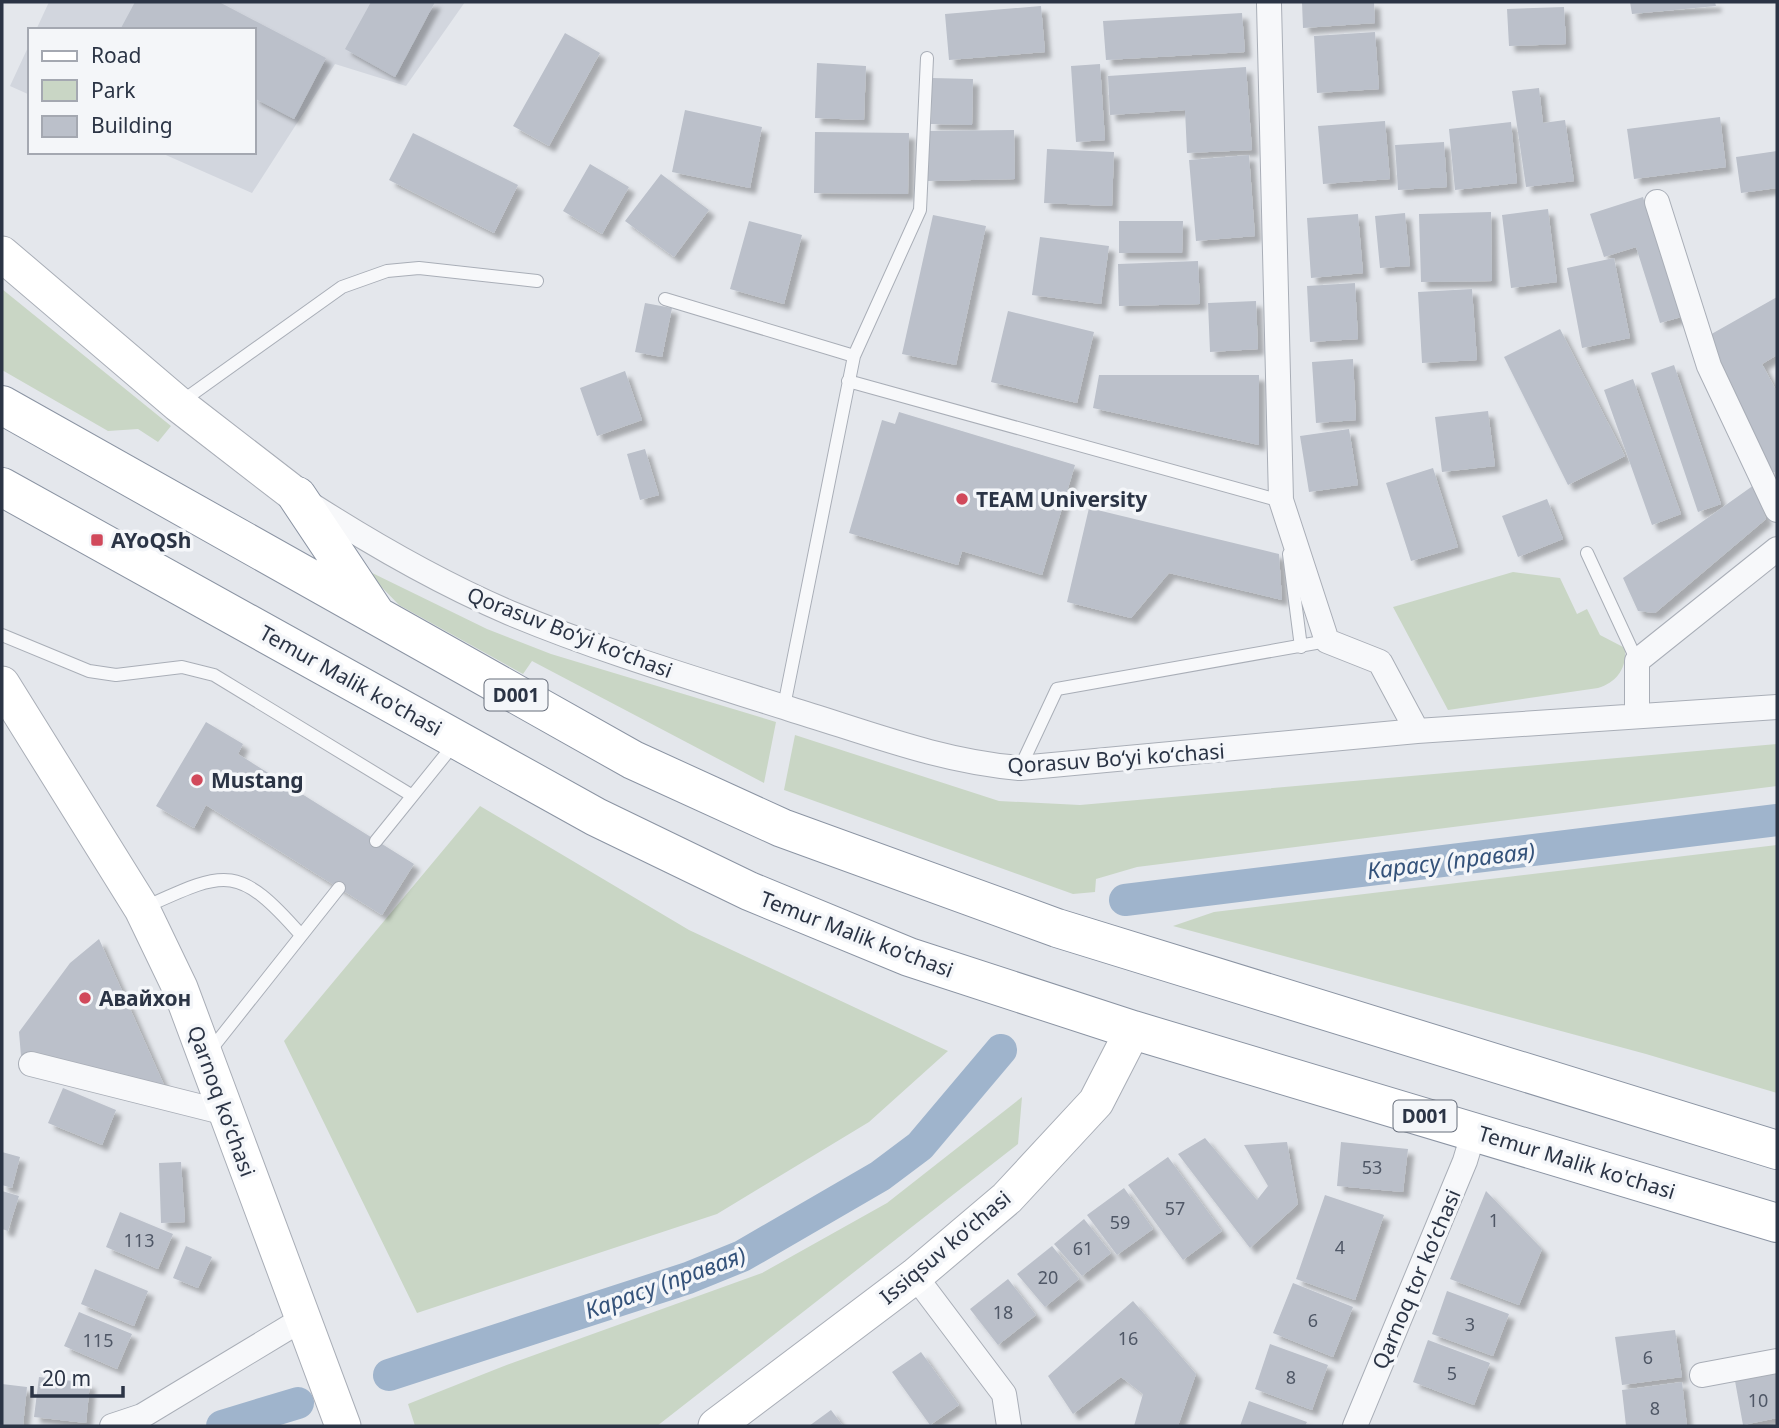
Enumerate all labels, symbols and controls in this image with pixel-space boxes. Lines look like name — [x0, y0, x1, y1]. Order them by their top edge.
legend — [28, 28, 256, 154]
text: Road — [91, 41, 141, 69]
text: Park — [91, 76, 136, 104]
text: Building — [91, 111, 173, 139]
place label: TEAM University — [976, 485, 1147, 513]
marker: TEAM University — [954, 491, 970, 507]
place label: AYoQSh — [111, 526, 191, 554]
marker: AYoQSh — [89, 532, 105, 548]
street label: Qorasuv Bo‘yi koʻchasi — [463, 580, 677, 684]
street label: Temur Malik ko'chasi — [255, 618, 447, 742]
road number: D001 — [484, 680, 548, 710]
street label: Qorasuv Bo‘yi koʻchasi — [1006, 736, 1226, 780]
place label: Mustang — [211, 766, 304, 794]
marker: Mustang — [189, 772, 205, 788]
water label: Карасу (правая) — [1365, 834, 1537, 886]
street label: Temur Malik ko'chasi — [756, 884, 958, 984]
place label: Авайхон — [99, 984, 191, 1012]
marker: Авайхон — [77, 990, 93, 1006]
street label: Qarnoq koʻchasi — [182, 1022, 262, 1180]
road number: D001 — [1394, 1100, 1456, 1132]
street label: Temur Malik ko'chasi — [1475, 1119, 1679, 1205]
house number: 53 — [1362, 1155, 1382, 1179]
street label: Issiqsuv koʻchasi — [874, 1184, 1016, 1310]
street label: Qarnoq tor koʻchasi — [1365, 1185, 1467, 1373]
house number: 57 — [1165, 1196, 1185, 1220]
house number: 1 — [1489, 1208, 1499, 1232]
house number: 59 — [1110, 1210, 1130, 1234]
house number: 113 — [124, 1228, 154, 1252]
house number: 4 — [1335, 1235, 1345, 1259]
house number: 61 — [1073, 1236, 1093, 1260]
water label: Карасу (правая) — [580, 1238, 750, 1326]
house number: 20 — [1038, 1265, 1058, 1289]
house number: 18 — [993, 1300, 1013, 1324]
house number: 6 — [1308, 1308, 1318, 1332]
house number: 3 — [1465, 1312, 1475, 1336]
house number: 16 — [1118, 1326, 1138, 1350]
house number: 115 — [83, 1328, 113, 1352]
house number: 6 — [1643, 1345, 1653, 1369]
scale bar — [32, 1354, 122, 1398]
house number: 5 — [1447, 1361, 1457, 1385]
text: 20 m — [42, 1364, 91, 1392]
house number: 8 — [1286, 1365, 1296, 1389]
house number: 10 — [1748, 1388, 1768, 1412]
house number: 8 — [1650, 1396, 1660, 1420]

